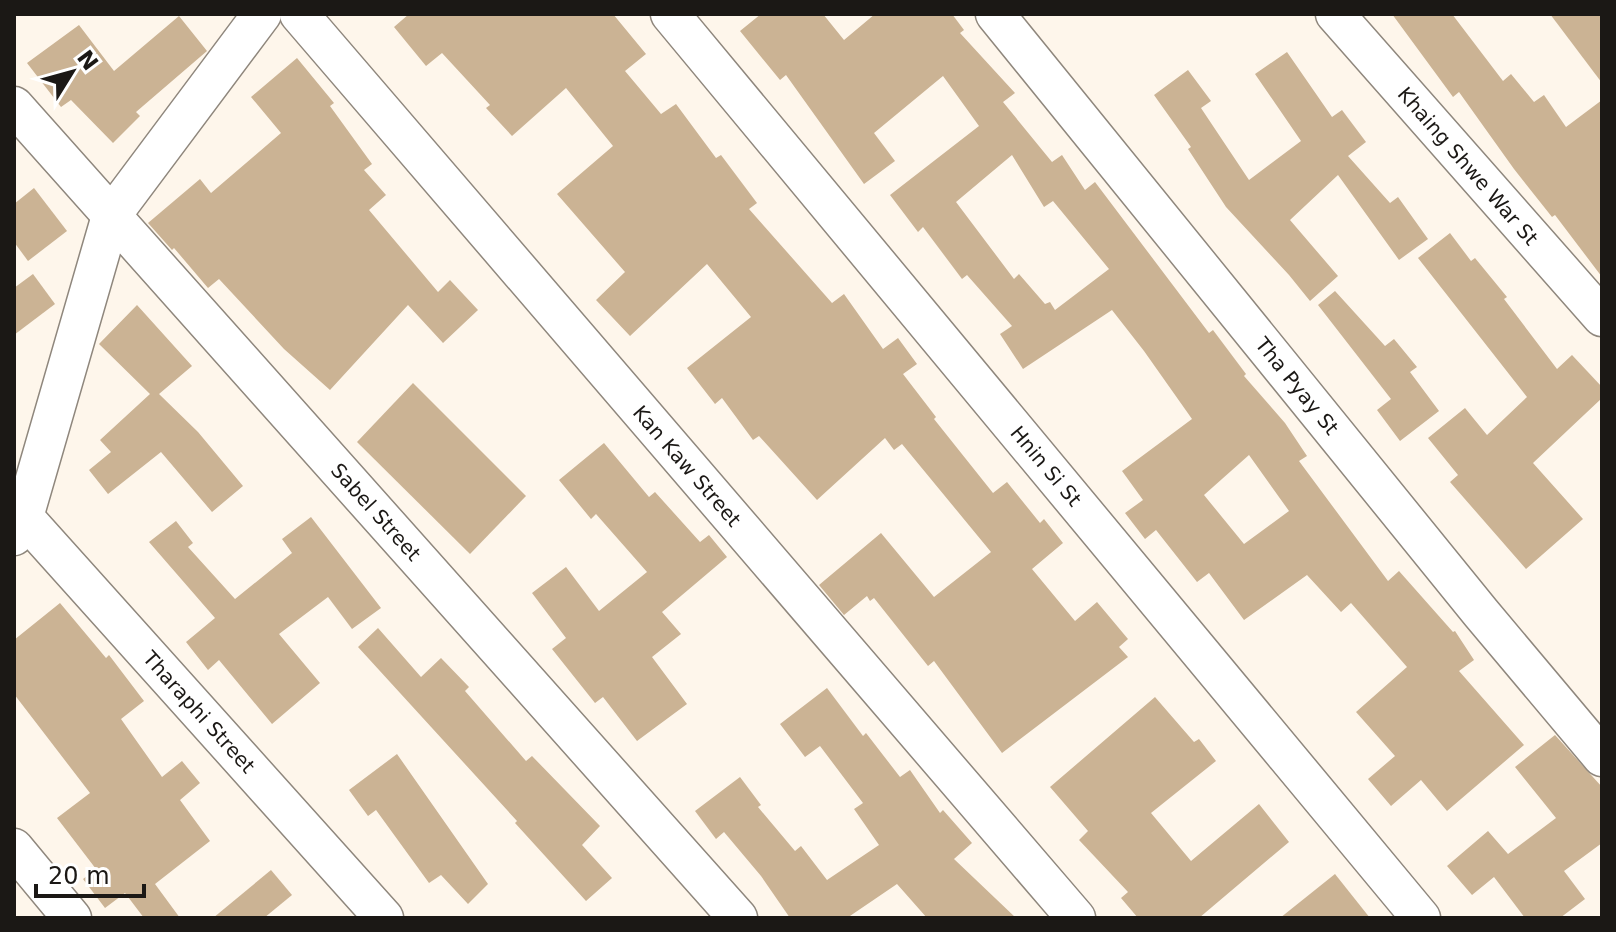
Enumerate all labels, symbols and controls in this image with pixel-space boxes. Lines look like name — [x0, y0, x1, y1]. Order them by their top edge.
north arrow — [32, 32, 112, 112]
text: N — [72, 45, 103, 75]
street label: Khaing Shwe War St — [1393, 82, 1543, 250]
street label: Tha Pyay St — [1250, 332, 1344, 440]
street label: Kan Kaw Street — [628, 401, 746, 532]
street label: Hnin Si St — [1005, 421, 1087, 511]
street label: Sabel Street — [326, 458, 426, 566]
street label: Tharaphi Street — [137, 645, 260, 778]
scale bar — [36, 848, 144, 898]
text: 20 m — [48, 862, 110, 890]

